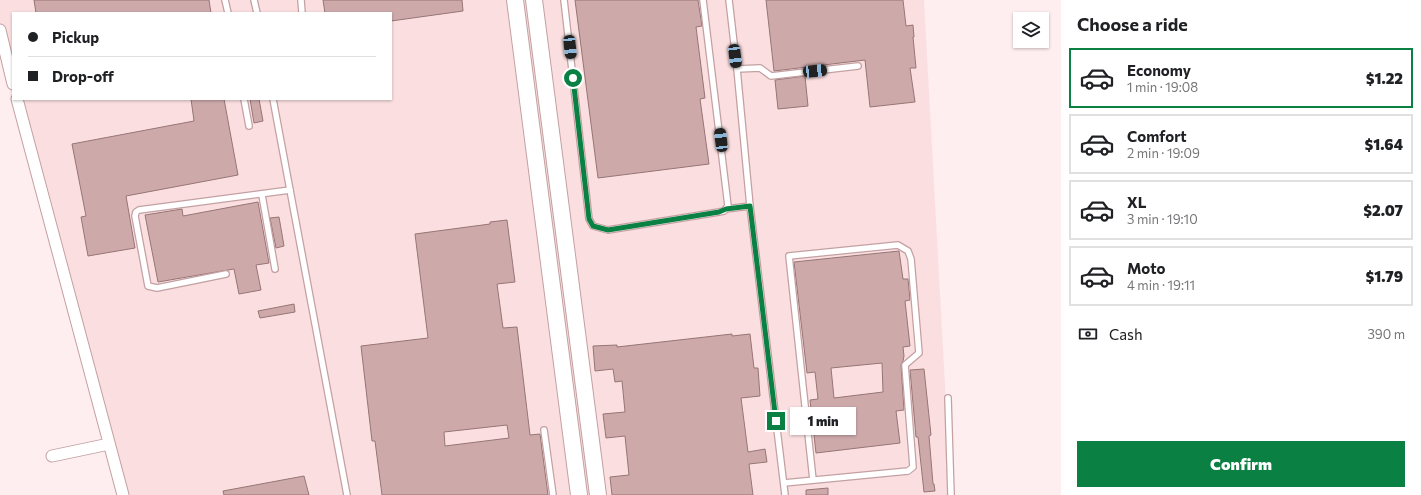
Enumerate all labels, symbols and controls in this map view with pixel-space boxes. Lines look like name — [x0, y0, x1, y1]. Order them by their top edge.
map controls — [1013, 12, 1049, 48]
button: layers — [1013, 12, 1049, 48]
text: Choose a ride — [1077, 13, 1188, 35]
text: Pickup — [52, 28, 99, 46]
car — [563, 34, 577, 60]
car — [728, 43, 742, 69]
icon: car — [1079, 60, 1115, 96]
text: Economy — [1127, 61, 1191, 79]
car — [802, 64, 828, 78]
text: Drop-off — [52, 67, 114, 85]
route start — [564, 69, 582, 87]
text: $1.22 — [1366, 69, 1403, 87]
text: 1 min · 19:08 — [1127, 79, 1198, 95]
icon: car — [1079, 126, 1115, 162]
car — [714, 127, 728, 153]
text: Comfort — [1127, 127, 1187, 145]
text: $1.64 — [1365, 135, 1403, 153]
text: 2 min · 19:09 — [1127, 145, 1200, 161]
icon: car — [1079, 192, 1115, 228]
text: XL — [1127, 193, 1146, 211]
text: $2.07 — [1363, 201, 1403, 219]
text: 3 min · 19:10 — [1127, 211, 1198, 227]
icon: car — [1079, 258, 1115, 294]
text: Moto — [1127, 259, 1166, 277]
text: $1.79 — [1366, 267, 1403, 285]
text: 4 min · 19:11 — [1127, 277, 1195, 293]
icon: cash — [1077, 323, 1099, 345]
text: Cash — [1109, 325, 1143, 343]
text: 390 m — [1367, 326, 1405, 342]
callout: 1 min — [790, 407, 856, 435]
route end — [767, 412, 785, 430]
text: 1 min — [807, 413, 839, 429]
button: Confirm — [1077, 441, 1405, 487]

